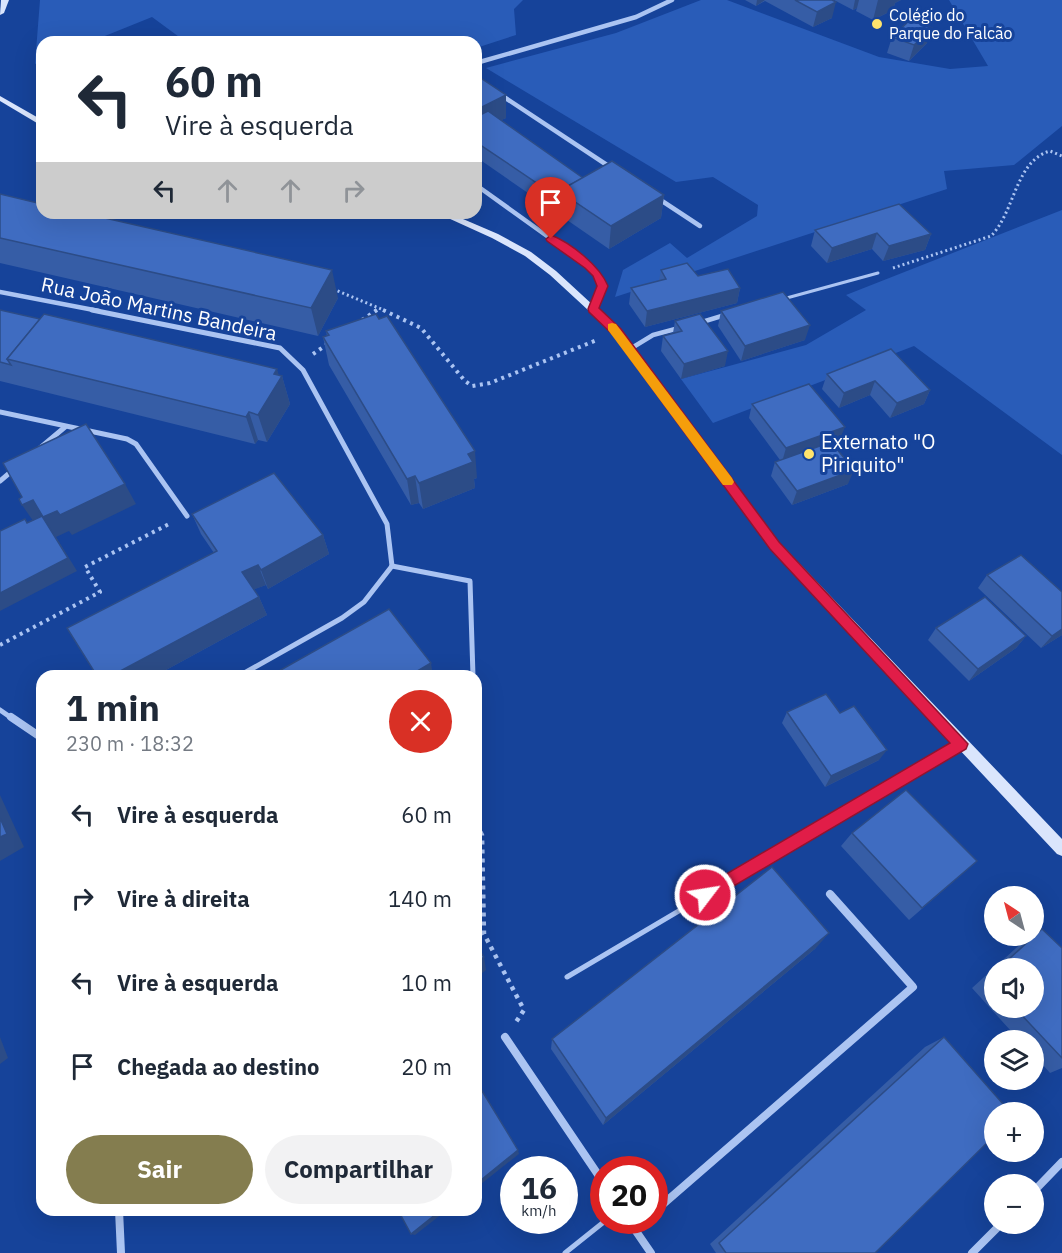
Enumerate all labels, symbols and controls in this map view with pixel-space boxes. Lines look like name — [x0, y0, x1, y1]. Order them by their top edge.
place label: Colégio do Parque do Falcão — [889, 5, 1013, 43]
marker: Colégio do Parque do Falcão — [870, 17, 884, 31]
text: 60 m — [165, 54, 263, 109]
icon: left — [66, 60, 144, 138]
text: Vire à esquerda — [165, 107, 354, 142]
icon: left — [148, 174, 181, 207]
icon: ahead — [211, 174, 244, 207]
icon: ahead — [274, 174, 307, 207]
icon: right — [337, 174, 370, 207]
pin — [525, 177, 576, 239]
icon: arrive — [534, 186, 567, 219]
street label: Rua João Martins Bandeira — [39, 270, 280, 347]
place label: Externato "O Piriquito" — [821, 428, 935, 478]
marker: Externato "O Piriquito" — [802, 447, 816, 461]
text: 1 min — [66, 684, 160, 731]
button: close — [389, 690, 452, 753]
text: 230 m · 18:32 — [66, 730, 194, 757]
icon: left — [66, 798, 99, 831]
text: Vire à esquerda — [117, 800, 279, 829]
text: 60 m — [401, 800, 452, 829]
position arrow — [673, 863, 737, 927]
icon: right — [66, 882, 99, 915]
text: Vire à direita — [117, 884, 250, 913]
text: 140 m — [388, 884, 452, 913]
north arrow — [984, 886, 1044, 946]
map controls — [984, 886, 1044, 1234]
button: sound — [984, 958, 1044, 1018]
icon: left — [66, 966, 99, 999]
text: Vire à esquerda — [117, 968, 279, 997]
text: 10 m — [401, 968, 452, 997]
button: layers — [984, 1030, 1044, 1090]
icon: arrive — [66, 1050, 99, 1083]
text: Chegada ao destino — [117, 1052, 320, 1081]
text: 20 m — [401, 1052, 452, 1081]
button: + — [984, 1102, 1044, 1162]
button: Sair — [66, 1135, 253, 1204]
button: Compartilhar — [265, 1135, 452, 1204]
speed limit sign: 20 — [590, 1156, 668, 1234]
text: 16 — [521, 1168, 557, 1207]
button: − — [984, 1174, 1044, 1234]
text: km/h — [521, 1201, 557, 1220]

